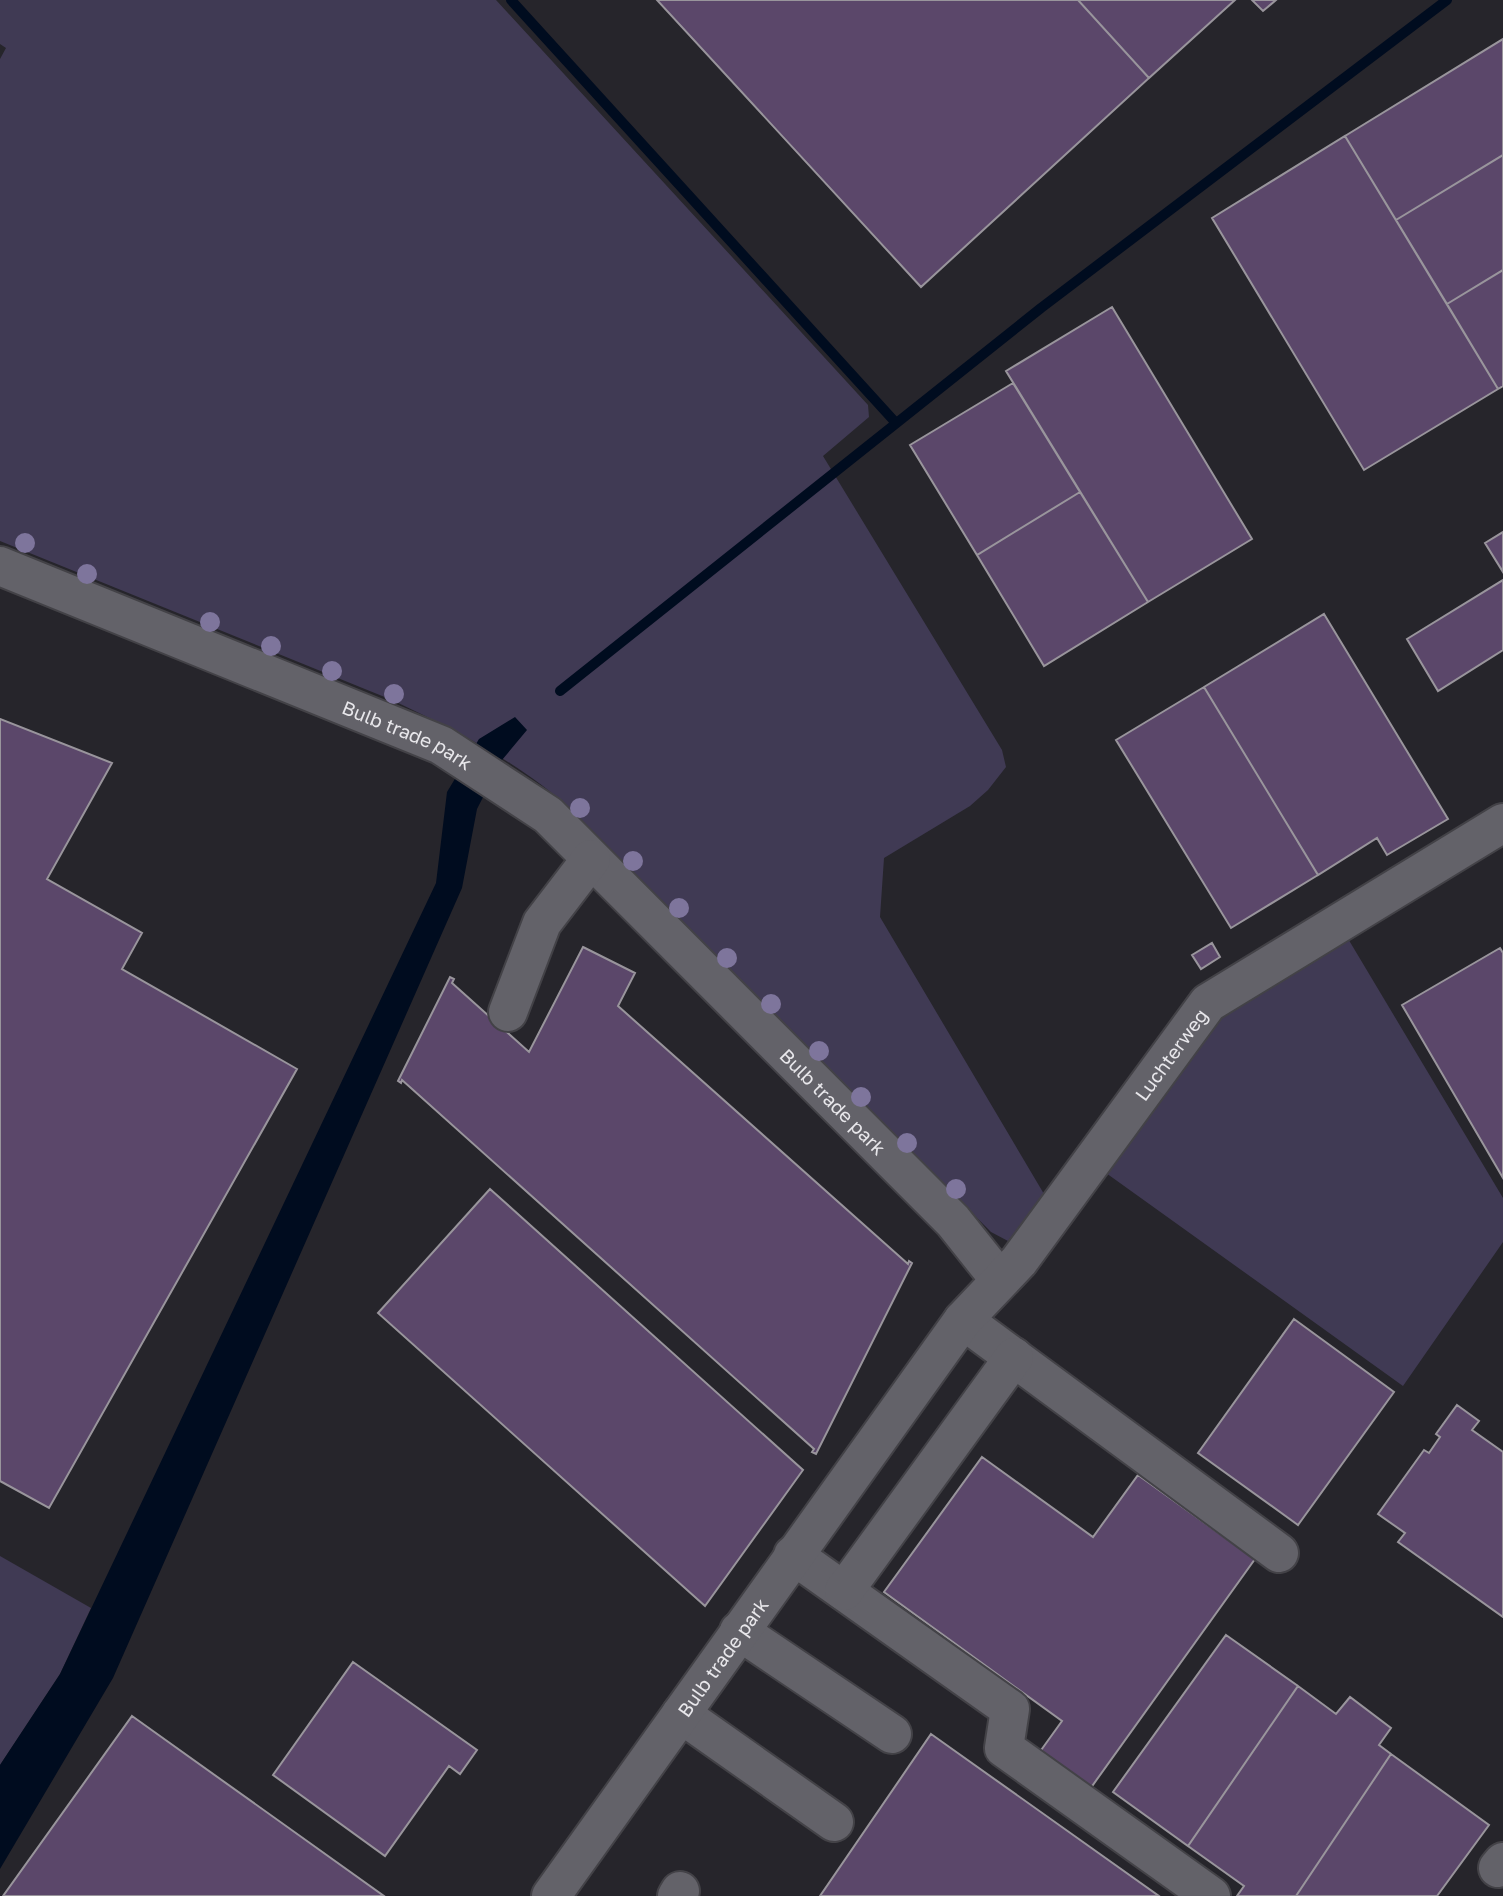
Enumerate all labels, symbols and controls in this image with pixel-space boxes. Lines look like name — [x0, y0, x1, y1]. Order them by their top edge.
street label: Bulb trade park — [339, 695, 477, 774]
street label: Luchterweg — [1129, 1004, 1212, 1105]
street label: Bulb trade park — [776, 1043, 891, 1159]
street label: Bulb trade park — [672, 1593, 772, 1721]

